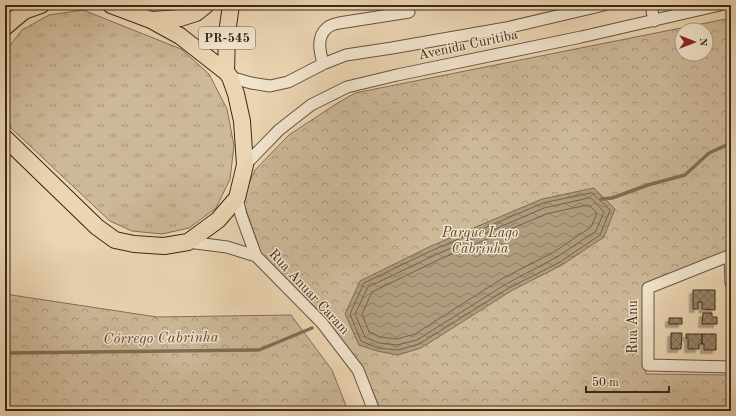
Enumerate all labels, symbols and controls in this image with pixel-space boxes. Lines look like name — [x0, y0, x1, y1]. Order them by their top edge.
north arrow — [674, 22, 714, 62]
road number: PR-545 — [199, 27, 255, 49]
street label: Avenida Curitiba — [417, 28, 519, 62]
text: N — [697, 38, 708, 47]
park label: Parque Lago Cabrinha — [441, 226, 518, 256]
street label: Rua Anuar Caram — [266, 247, 352, 337]
street label: Rua Anu — [626, 299, 640, 354]
water label: Córrego Cabrinha — [103, 330, 219, 348]
scale bar — [586, 368, 669, 394]
text: 50 m — [592, 376, 619, 389]

